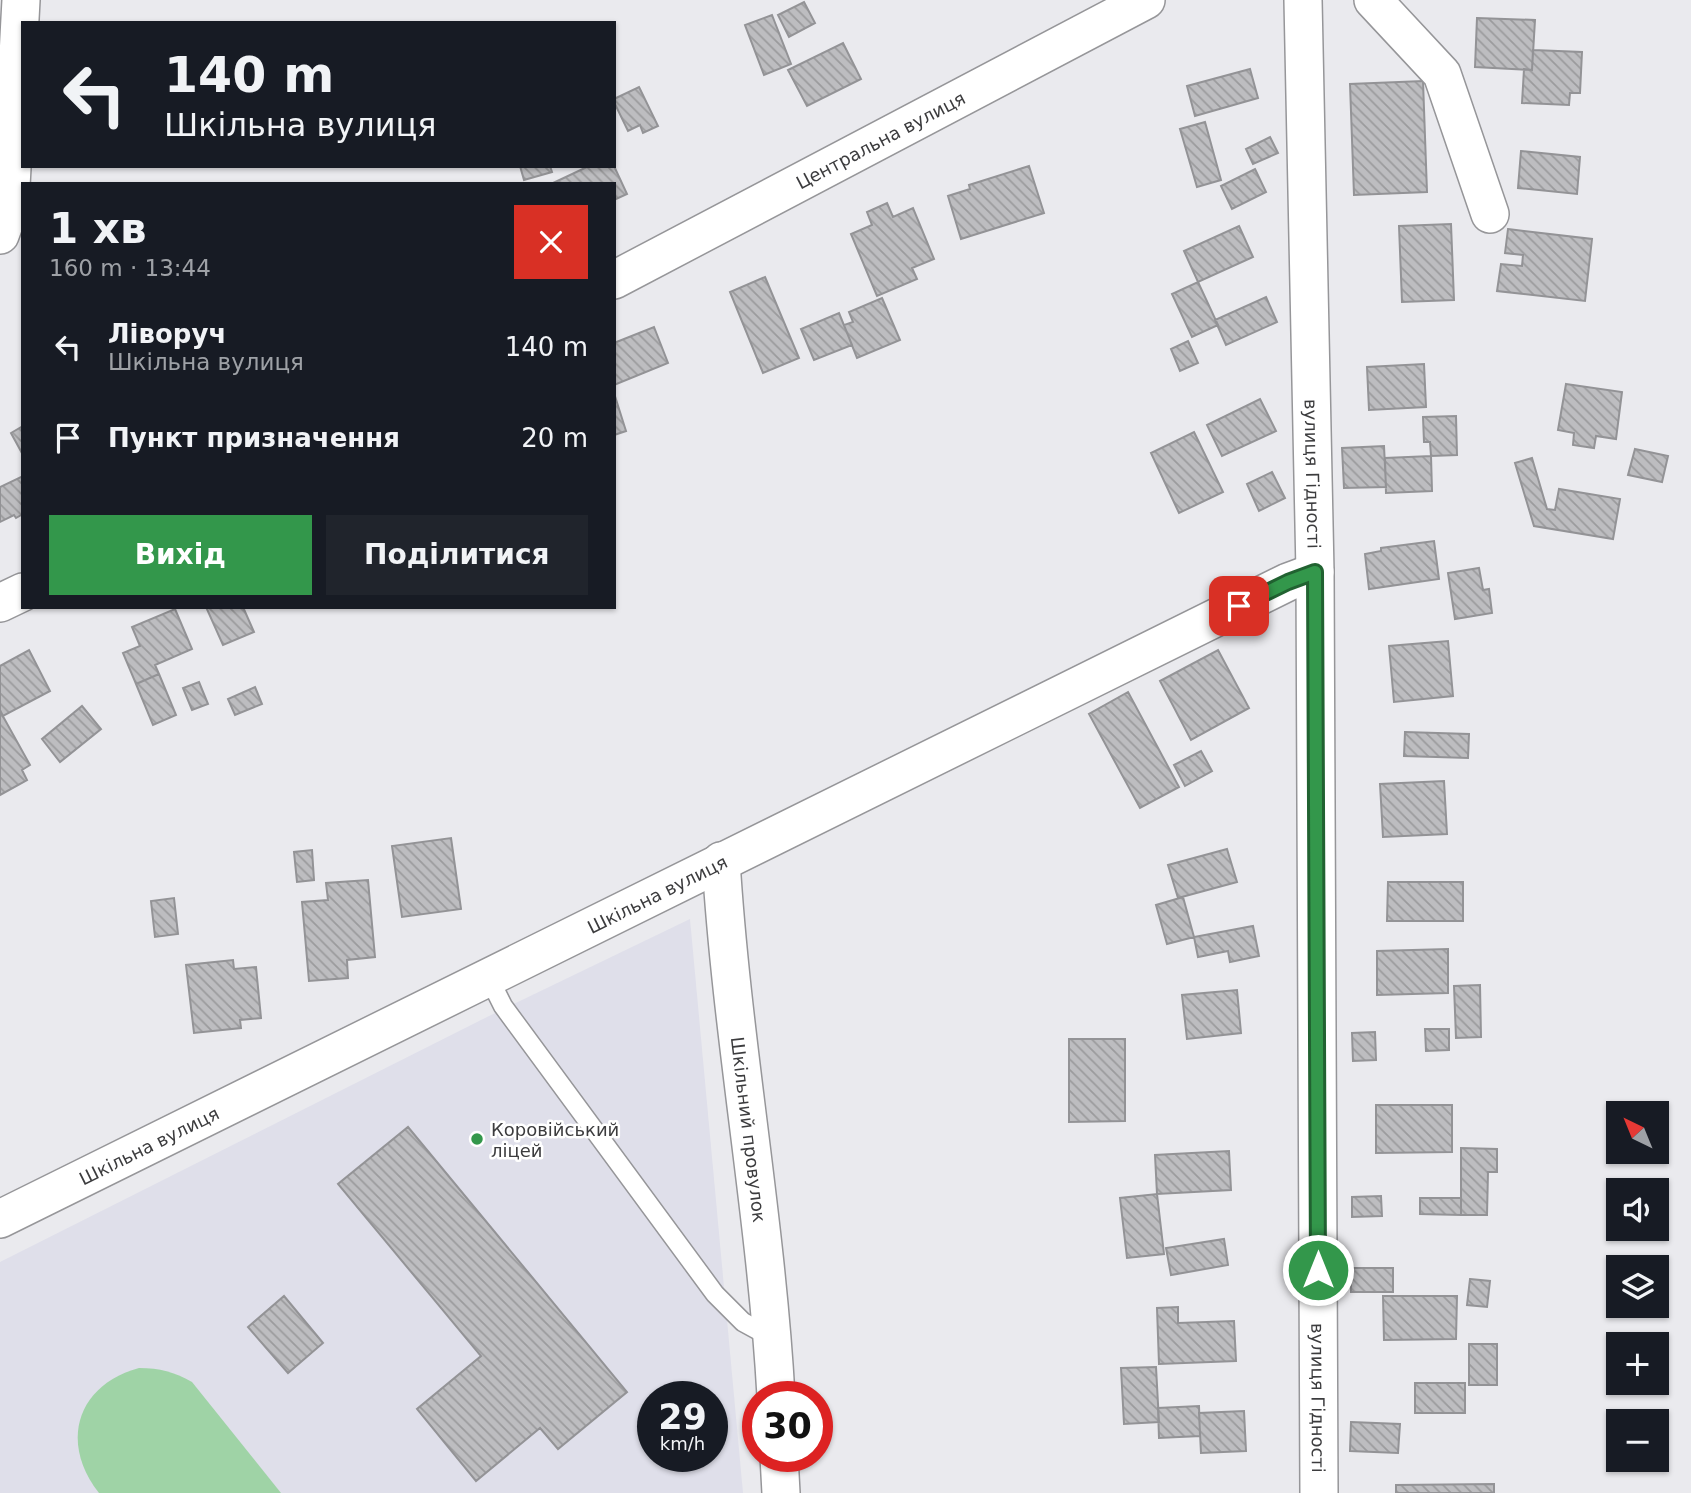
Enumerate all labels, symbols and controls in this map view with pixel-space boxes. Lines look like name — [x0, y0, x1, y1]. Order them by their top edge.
text: 140 m — [164, 47, 334, 104]
icon: left — [49, 49, 140, 140]
street label: Центральна вулиця — [792, 87, 968, 193]
text: Шкільна вулиця — [164, 106, 437, 144]
text: 1 хв — [49, 204, 147, 253]
button: close — [514, 205, 588, 279]
text: 160 m · 13:44 — [49, 255, 211, 281]
text: Ліворуч — [108, 319, 226, 349]
icon: left — [49, 328, 87, 366]
text: 140 m — [505, 332, 588, 362]
text: Шкільна вулиця — [108, 349, 304, 375]
street label: вулиця Гідності — [1301, 399, 1325, 549]
icon: arrive — [49, 419, 87, 457]
text: Пункт призначення — [108, 423, 400, 453]
text: 20 m — [521, 423, 588, 453]
button: Вихід — [49, 515, 312, 595]
button: Поділитися — [326, 515, 588, 595]
pin — [1209, 576, 1269, 636]
icon: arrive — [1220, 587, 1258, 625]
street label: Шкільна вулиця — [584, 851, 730, 937]
street label: Шкільний провулок — [727, 1035, 771, 1224]
north arrow — [1606, 1101, 1670, 1164]
map controls — [1606, 1101, 1669, 1472]
street label: Шкільна вулиця — [75, 1102, 222, 1189]
place label: Коровійський ліцей — [491, 1119, 619, 1161]
marker: Коровійський ліцей — [469, 1131, 485, 1147]
button: sound — [1606, 1178, 1669, 1241]
position arrow — [1281, 1233, 1355, 1307]
button: layers — [1606, 1255, 1669, 1318]
street label: вулиця Гідності — [1308, 1323, 1329, 1473]
button: + — [1606, 1332, 1669, 1395]
speed limit sign: 30 — [742, 1381, 833, 1472]
text: 29 — [658, 1397, 707, 1437]
button: − — [1606, 1409, 1669, 1472]
text: km/h — [660, 1433, 705, 1454]

